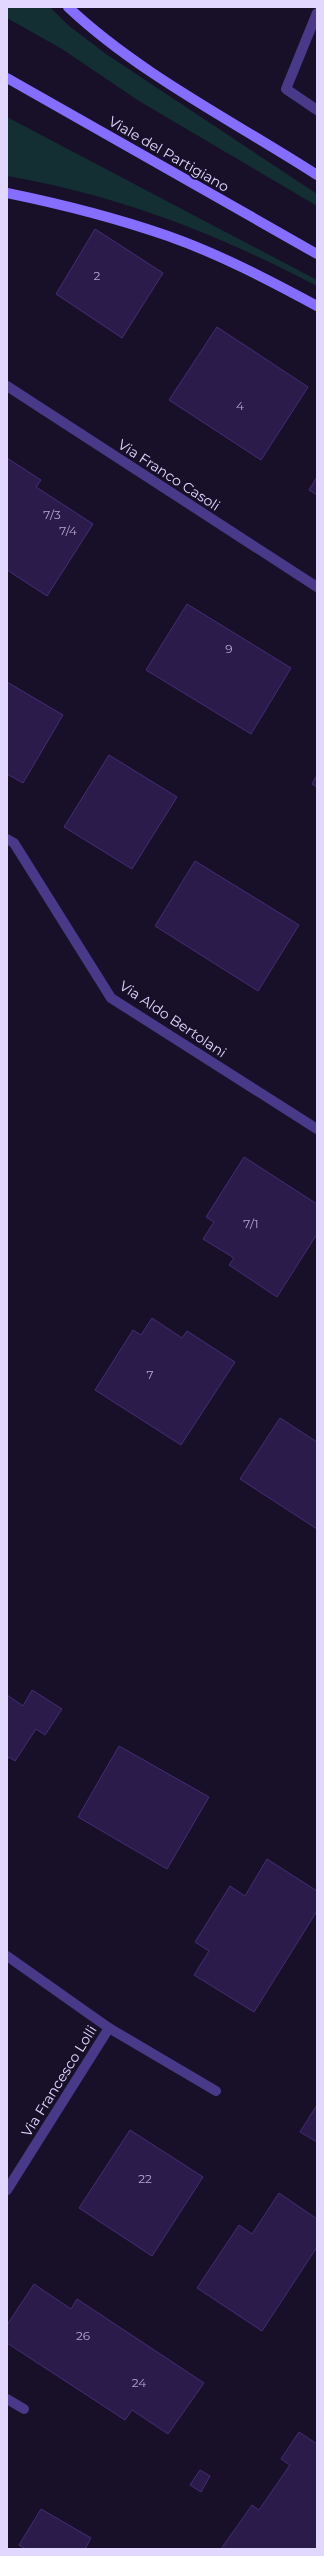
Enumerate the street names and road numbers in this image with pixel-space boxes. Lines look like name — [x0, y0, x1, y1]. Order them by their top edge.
street label: Viale del Partigiano — [106, 112, 233, 196]
street label: Via Franco Casoli — [115, 435, 223, 515]
street label: Via Aldo Bertolani — [116, 977, 230, 1061]
street label: Via Francesco Lolli — [17, 2022, 101, 2140]

